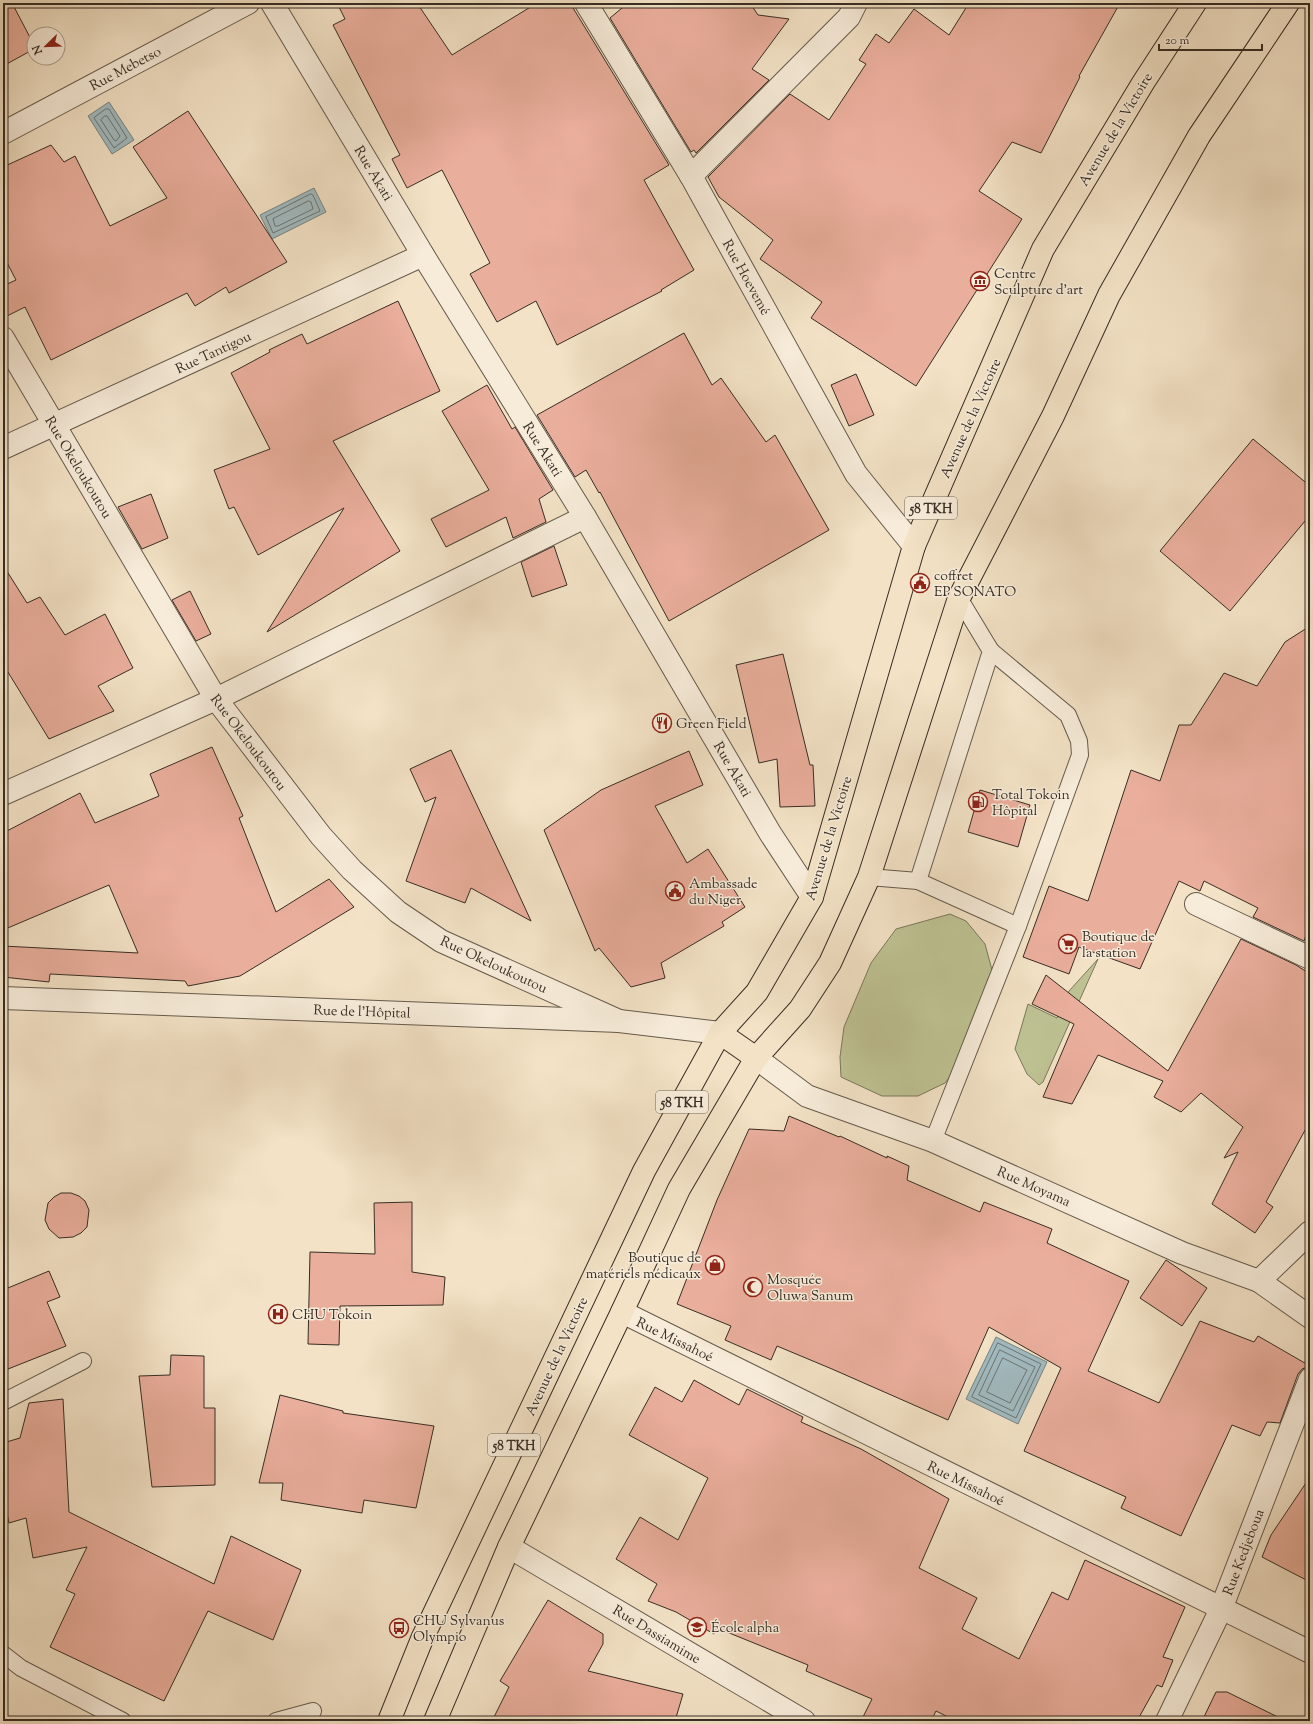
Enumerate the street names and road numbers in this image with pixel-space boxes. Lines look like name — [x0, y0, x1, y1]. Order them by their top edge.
street label: Rue Mebetso — [87, 42, 166, 97]
street label: Avenue de la Victoire — [1075, 70, 1159, 191]
street label: Rue Akati — [348, 143, 397, 205]
street label: Rue Hoevemé — [716, 237, 774, 319]
street label: Rue Tantigou — [173, 328, 255, 380]
street label: Avenue de la Victoire — [936, 356, 1007, 482]
street label: Rue Okeloukoutou — [39, 413, 116, 523]
street label: Rue Akati — [517, 419, 566, 481]
road number: 58 TKH — [905, 497, 957, 519]
street label: Rue Okeloukoutou — [204, 691, 290, 796]
street label: Rue Akati — [707, 738, 755, 802]
street label: Avenue de la Victoire — [801, 774, 858, 903]
street label: Rue Okeloukoutou — [436, 932, 550, 999]
street label: Rue de l'Hôpital — [313, 1001, 411, 1025]
road number: 58 TKH — [656, 1091, 708, 1113]
street label: Rue Moyama — [993, 1163, 1074, 1213]
street label: Avenue de la Victoire — [521, 1294, 594, 1420]
street label: Rue Missahoé — [632, 1313, 716, 1368]
road number: 58 TKH — [488, 1434, 540, 1456]
street label: Rue Missahoé — [923, 1457, 1007, 1512]
street label: Rue Kedjeboua — [1219, 1506, 1271, 1599]
street label: Rue Dassiamime — [608, 1601, 704, 1670]

